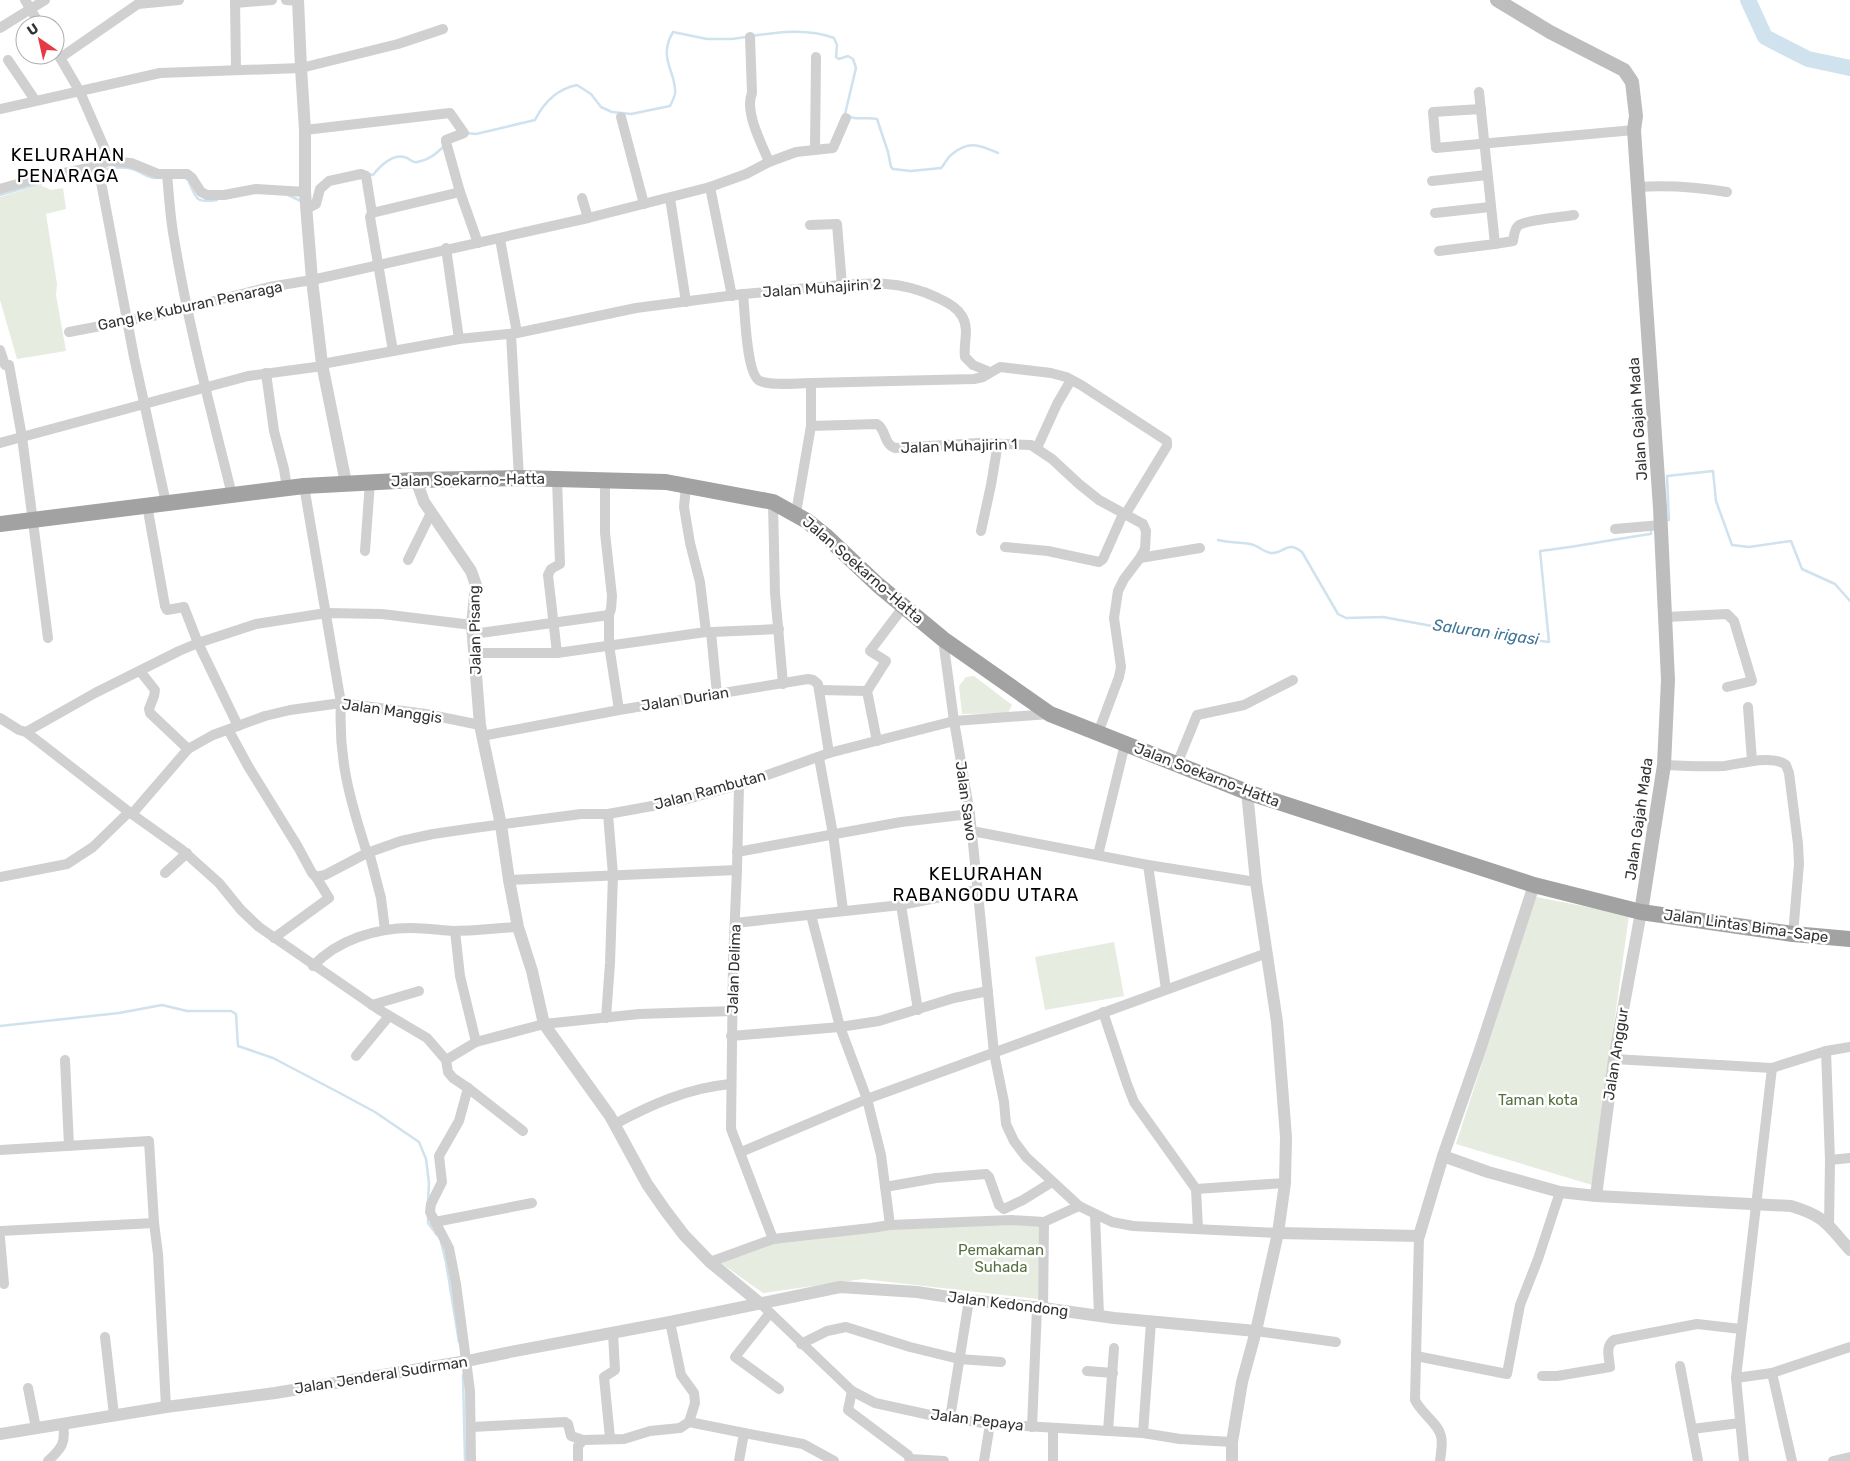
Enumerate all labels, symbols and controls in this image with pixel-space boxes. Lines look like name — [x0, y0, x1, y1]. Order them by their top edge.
north arrow — [15, 15, 65, 65]
text: U — [24, 20, 42, 40]
district label: KELURAHAN PENARAGA — [11, 144, 125, 187]
street label: Jalan Muhajirin 2 — [762, 275, 882, 301]
street label: Gang ke Kuburan Penaraga — [96, 278, 284, 334]
street label: Jalan Gajah Mada — [1625, 357, 1651, 481]
street label: Jalan Muhajirin 1 — [900, 435, 1018, 457]
street label: Jalan Soekarno-Hatta — [391, 470, 545, 490]
street label: Jalan Soekarno-Hatta — [799, 513, 927, 627]
street label: Jalan Pisang — [465, 585, 485, 675]
water label: Saluran irigasi — [1432, 615, 1541, 649]
street label: Jalan Durian — [640, 683, 730, 715]
street label: Jalan Manggis — [341, 695, 444, 727]
street label: Jalan Soekarno-Hatta — [1132, 739, 1282, 811]
street label: Jalan Gajah Mada — [1622, 757, 1656, 881]
street label: Jalan Sawo — [951, 760, 981, 842]
street label: Jalan Rambutan — [652, 766, 768, 814]
district label: KELURAHAN RABANGODU UTARA — [893, 863, 1079, 906]
street label: Jalan Lintas Bima-Sape — [1662, 906, 1830, 946]
street label: Jalan Delima — [723, 924, 745, 1014]
street label: Jalan Anggur — [1600, 1006, 1632, 1102]
park label: Taman kota — [1498, 1091, 1578, 1109]
park label: Pemakaman Suhada — [958, 1241, 1044, 1276]
street label: Jalan Kedondong — [947, 1288, 1069, 1320]
street label: Jalan Jenderal Sudirman — [293, 1352, 469, 1398]
street label: Jalan Pepaya — [929, 1405, 1025, 1435]

